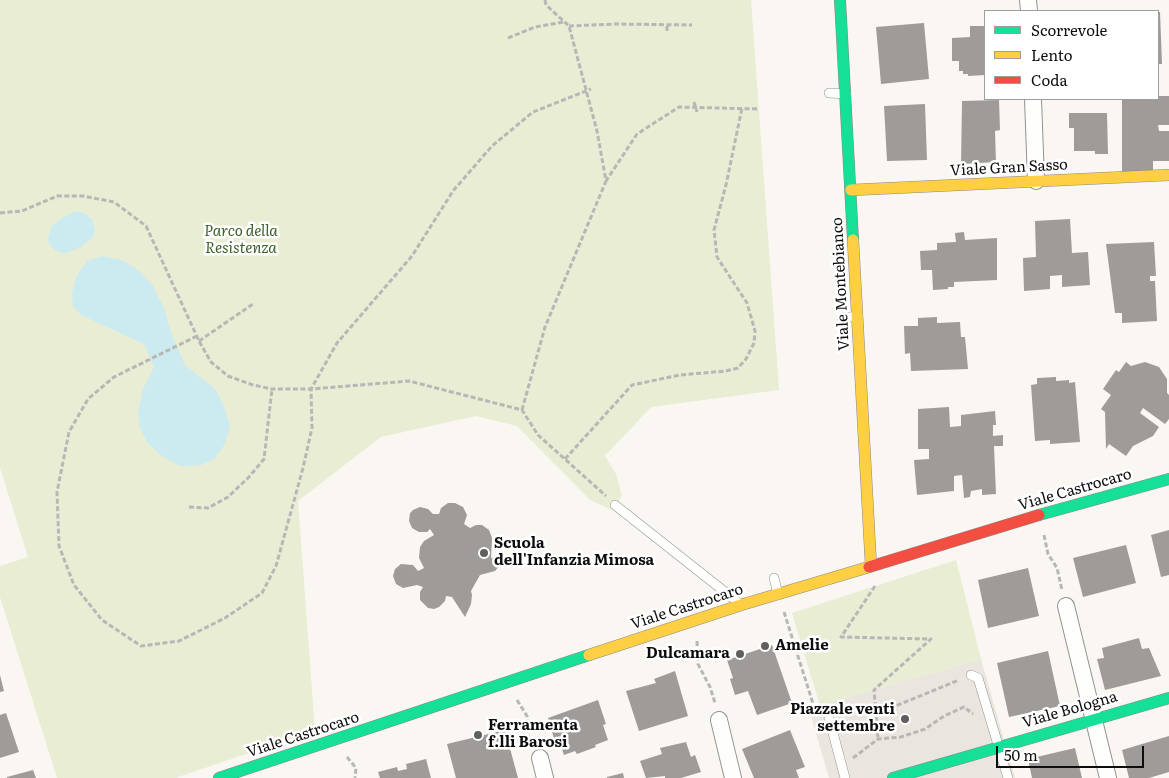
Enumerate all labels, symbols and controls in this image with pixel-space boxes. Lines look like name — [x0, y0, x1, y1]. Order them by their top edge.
legend — [984, 10, 1159, 100]
text: Scorrevole — [1031, 18, 1107, 41]
text: Lento — [1031, 43, 1072, 66]
text: Coda — [1031, 68, 1068, 91]
street label: Viale Gran Sasso — [950, 156, 1068, 180]
street label: Viale Montebianco — [829, 217, 853, 351]
park label: Parco della Resistenza — [204, 223, 278, 258]
street label: Viale Castrocaro — [1016, 465, 1134, 515]
place label: Scuola dell'Infanzia Mimosa — [494, 535, 654, 570]
marker: Scuola dell'Infanzia Mimosa — [478, 547, 490, 559]
street label: Viale Castrocaro — [629, 580, 745, 634]
place label: Amelie — [775, 637, 829, 655]
marker: Amelie — [759, 640, 771, 652]
place label: Dulcamara — [646, 645, 730, 663]
marker: Dulcamara — [734, 648, 746, 660]
street label: Viale Bologna — [1020, 688, 1120, 732]
place label: Piazzale venti settembre — [790, 701, 895, 736]
street label: Viale Castrocaro — [245, 708, 361, 762]
marker: Piazzale venti settembre — [899, 713, 911, 725]
place label: Ferramenta f.lli Barosi — [488, 717, 578, 752]
marker: Ferramenta f.lli Barosi — [472, 729, 484, 741]
scale bar — [999, 736, 1146, 768]
text: 50 m — [1004, 743, 1038, 766]

